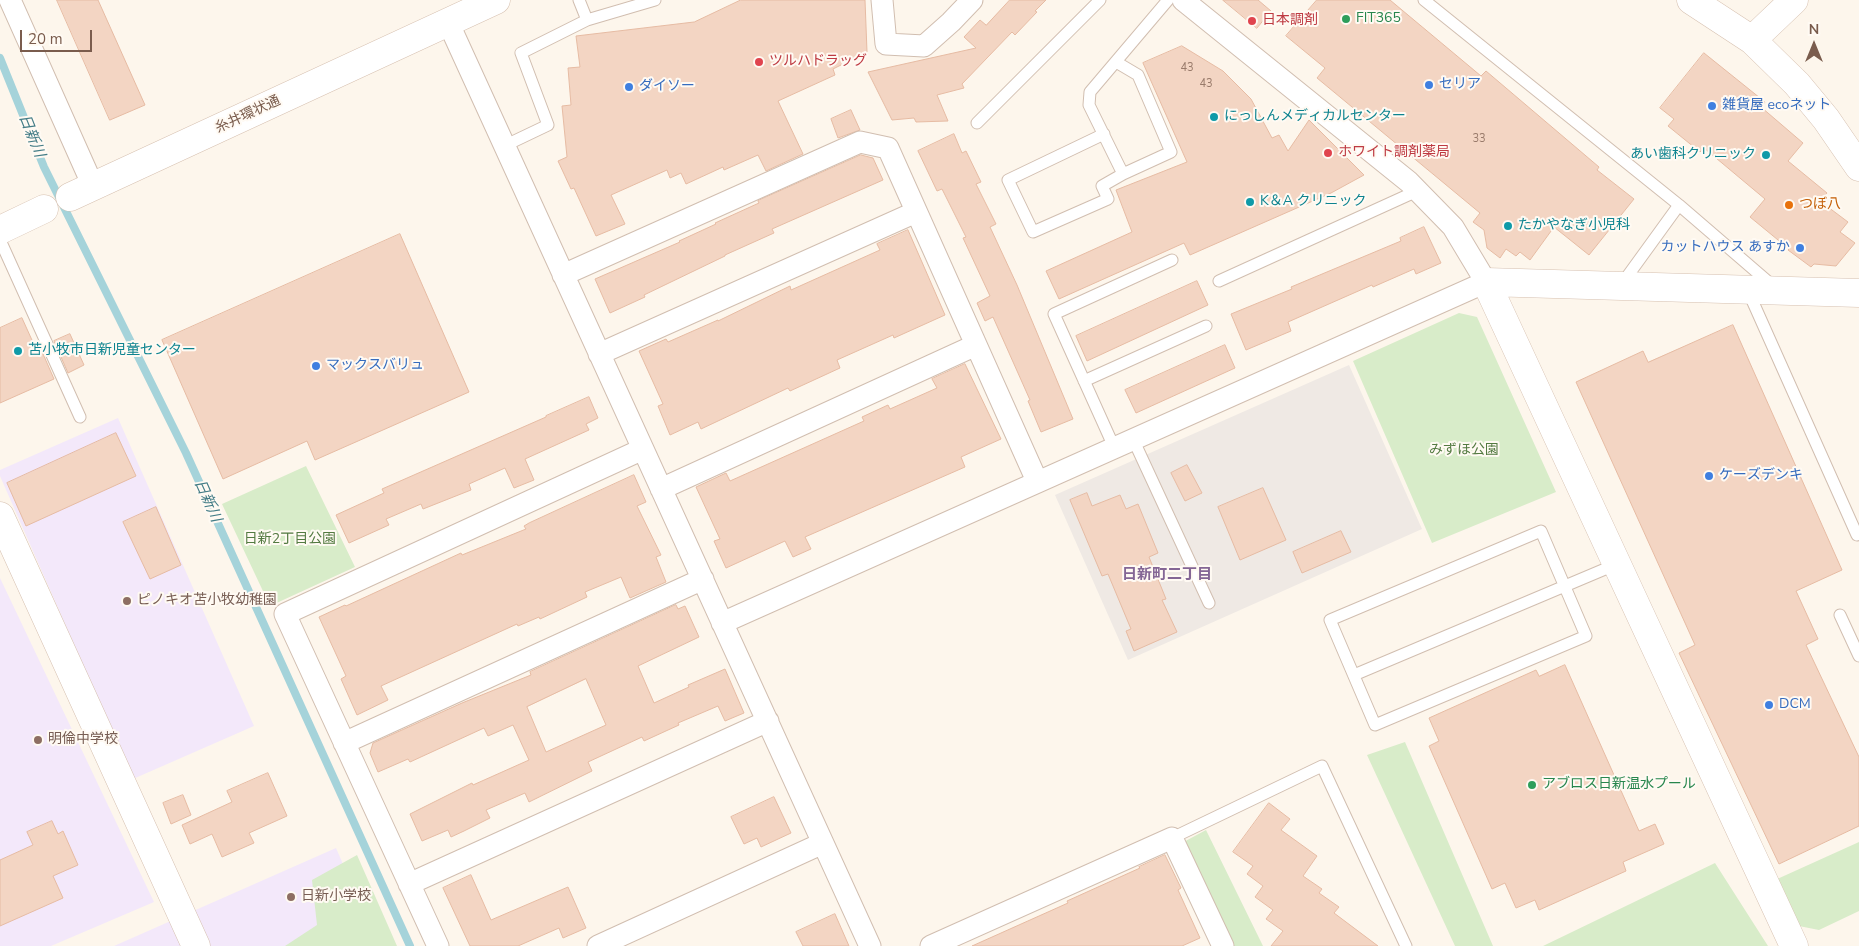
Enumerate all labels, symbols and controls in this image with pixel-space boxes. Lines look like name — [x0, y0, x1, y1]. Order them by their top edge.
place label: FIT365 — [1356, 11, 1401, 27]
place label: 日本調剤 — [1262, 13, 1318, 29]
marker: FIT365 — [1340, 13, 1352, 25]
marker: 日本調剤 — [1246, 15, 1258, 27]
scale bar — [22, 20, 95, 52]
north arrow — [1789, 20, 1839, 70]
text: N — [1809, 20, 1819, 39]
text: 20 m — [28, 29, 63, 49]
place label: ツルハドラッグ — [769, 54, 867, 70]
marker: ツルハドラッグ — [753, 56, 765, 68]
house number: 43 — [1180, 61, 1194, 75]
house number: 43 — [1199, 77, 1213, 91]
place label: セリア — [1439, 77, 1481, 93]
place label: ダイソー — [639, 79, 695, 95]
marker: セリア — [1423, 79, 1435, 91]
marker: ダイソー — [623, 81, 635, 93]
street label: 糸井環状通 — [213, 93, 283, 137]
place label: 雑貨屋 ecoネット — [1722, 98, 1831, 114]
marker: 雑貨屋 ecoネット — [1706, 100, 1718, 112]
place label: にっしんメディカルセンター — [1224, 109, 1406, 125]
marker: にっしんメディカルセンター — [1208, 111, 1220, 123]
water label: 日新川 — [14, 112, 48, 160]
house number: 33 — [1472, 132, 1486, 146]
place label: ホワイト調剤薬局 — [1338, 145, 1450, 161]
marker: ホワイト調剤薬局 — [1322, 147, 1334, 159]
place label: あい歯科クリニック — [1630, 147, 1756, 163]
marker: あい歯科クリニック — [1760, 149, 1772, 161]
place label: K＆A クリニック — [1260, 194, 1367, 210]
marker: K＆A クリニック — [1244, 196, 1256, 208]
place label: つぼ八 — [1799, 197, 1841, 213]
marker: つぼ八 — [1783, 199, 1795, 211]
place label: たかやなぎ小児科 — [1518, 218, 1630, 234]
marker: たかやなぎ小児科 — [1502, 220, 1514, 232]
place label: カットハウス あすか — [1660, 240, 1790, 256]
marker: カットハウス あすか — [1794, 242, 1806, 254]
place label: 苫小牧市日新児童センター — [28, 343, 196, 359]
marker: 苫小牧市日新児童センター — [12, 345, 24, 357]
place label: マックスバリュ — [326, 358, 424, 374]
marker: マックスバリュ — [310, 360, 322, 372]
park label: みずほ公園 — [1429, 443, 1499, 459]
place label: ケーズデンキ — [1719, 468, 1803, 484]
marker: ケーズデンキ — [1703, 470, 1715, 482]
water label: 日新川 — [190, 477, 224, 525]
park label: 日新2丁目公園 — [244, 532, 336, 548]
district label: 日新町二丁目 — [1122, 566, 1212, 584]
place label: ピノキオ苫小牧幼稚園 — [137, 593, 277, 609]
marker: ピノキオ苫小牧幼稚園 — [121, 595, 133, 607]
place label: DCM — [1779, 697, 1811, 713]
marker: DCM — [1763, 699, 1775, 711]
place label: 明倫中学校 — [48, 732, 118, 748]
marker: 明倫中学校 — [32, 734, 44, 746]
place label: アブロス日新温水プール — [1542, 777, 1696, 793]
marker: アブロス日新温水プール — [1526, 779, 1538, 791]
place label: 日新小学校 — [301, 889, 371, 905]
marker: 日新小学校 — [285, 891, 297, 903]

